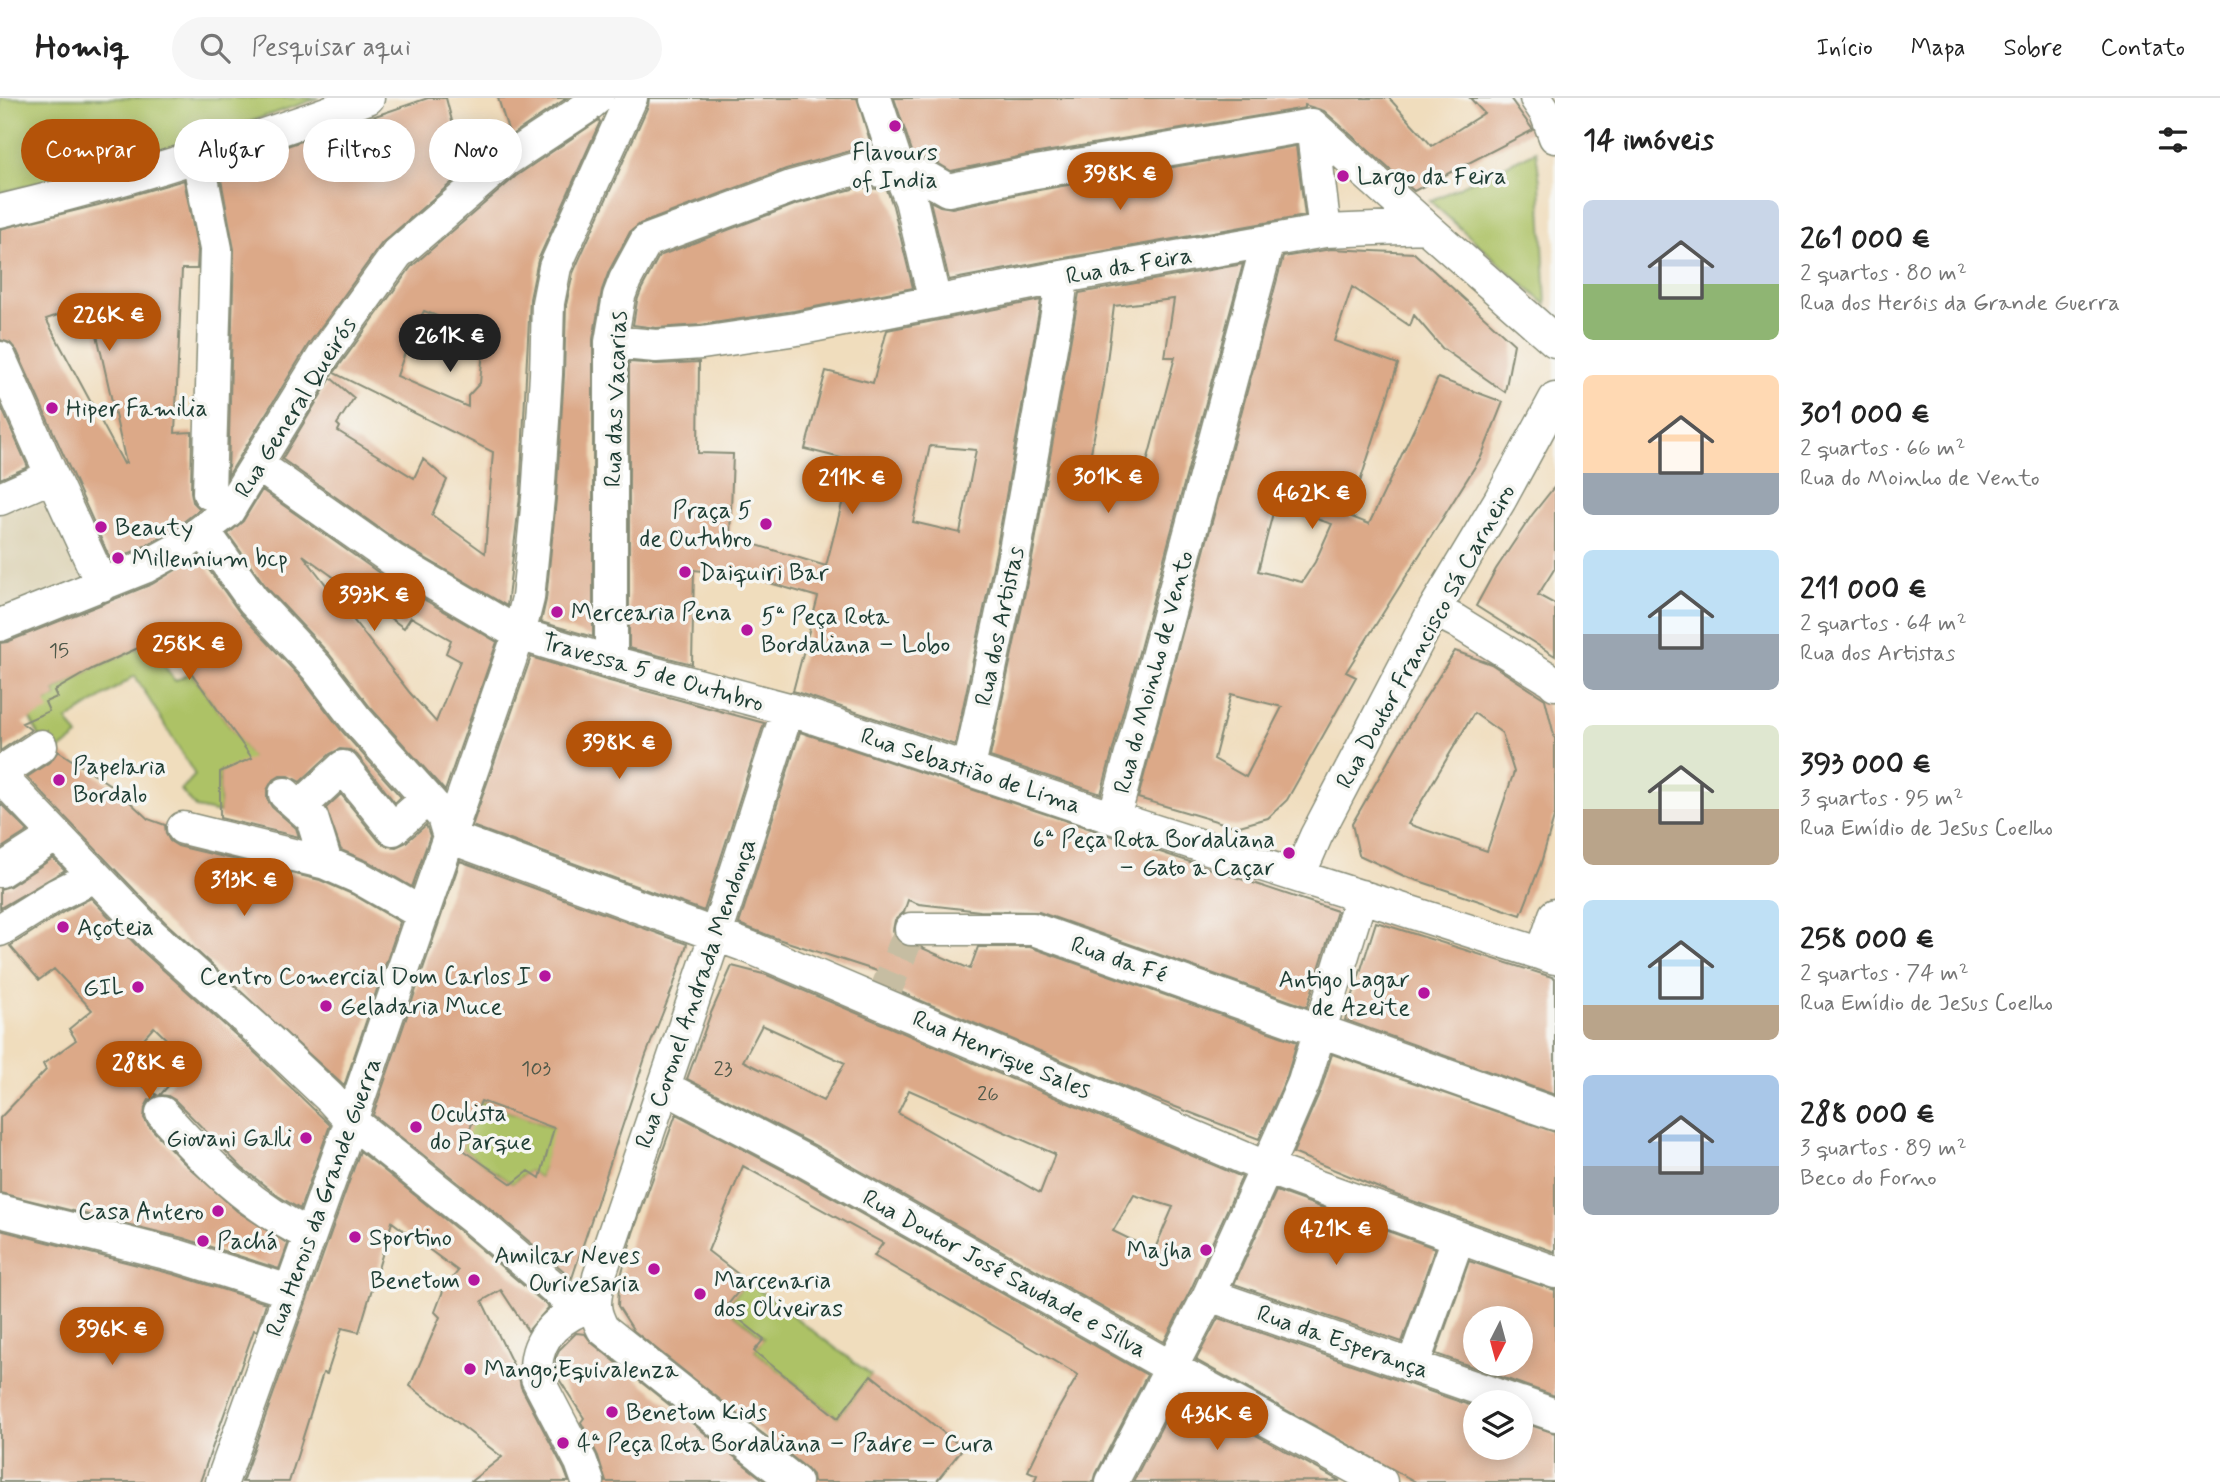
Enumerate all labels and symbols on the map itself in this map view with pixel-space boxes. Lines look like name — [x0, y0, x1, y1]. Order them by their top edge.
marker: Flavours of India — [887, 118, 903, 134]
place label: Flavours of India — [852, 138, 938, 197]
pin: 398K € — [1063, 152, 1177, 212]
place label: Largo da Feira — [1357, 162, 1507, 195]
marker: Largo da Feira — [1335, 168, 1351, 184]
street label: Rua da Feira — [1064, 240, 1195, 293]
pin: 226K € — [52, 294, 166, 353]
street label: Rua das Vacarias — [598, 310, 635, 488]
street label: Rua General Queirós — [228, 311, 365, 504]
pin: 261K € — [393, 314, 507, 374]
place label: Hiper Familia — [66, 394, 208, 425]
marker: Hiper Familia — [44, 400, 60, 416]
pin: 211K € — [795, 456, 909, 516]
pin: 301K € — [1051, 456, 1165, 515]
pin: 462K € — [1255, 472, 1369, 531]
street label: Rua Doutor Francisco Sá Carneiro — [1329, 479, 1523, 794]
place label: Praça 5 de Outubro — [639, 496, 752, 555]
place label: Beauty — [115, 513, 193, 544]
marker: Praça 5 de Outubro — [758, 516, 774, 532]
marker: Beauty — [93, 519, 109, 535]
street label: Rua dos Artistas — [968, 543, 1033, 709]
place label: Millennium bcp — [132, 544, 288, 575]
street label: Rua do Moinho de Vento — [1107, 548, 1202, 797]
marker: Millennium bcp — [110, 550, 126, 566]
place label: Daiquiri Bar — [699, 558, 829, 589]
marker: Daiquiri Bar — [677, 564, 693, 580]
pin: 393K € — [317, 574, 431, 633]
place label: Mercearia Pena — [571, 598, 732, 629]
place label: 5ª Peça Rota Bordaliana – Lobo — [761, 602, 950, 661]
marker: Mercearia Pena — [549, 604, 565, 620]
pin: 258K € — [132, 622, 246, 682]
marker: 5ª Peça Rota Bordaliana – Lobo — [739, 622, 755, 638]
street label: Travessa 5 de Outubro — [538, 627, 767, 720]
house number: 15 — [49, 637, 69, 665]
street label: Rua Sebastião de Lima — [856, 721, 1085, 822]
pin: 398K € — [562, 722, 676, 781]
place label: Papelaria Bordalo — [73, 752, 166, 811]
marker: Papelaria Bordalo — [51, 772, 67, 788]
place label: 6ª Peça Rota Bordaliana – Gato a Caçar — [1033, 825, 1275, 884]
street label: Rua Coronel Andrada Mendonça — [629, 834, 764, 1153]
marker: 6ª Peça Rota Bordaliana – Gato a Caçar — [1281, 845, 1297, 861]
pin: 313K € — [187, 858, 301, 918]
place label: Açoteia — [77, 913, 154, 944]
marker: Açoteia — [55, 919, 71, 935]
street label: Rua da Fé — [1067, 930, 1171, 991]
place label: Centro Comercial Dom Carlos I — [199, 962, 531, 993]
place label: Antigo Lagar de Azeite — [1278, 965, 1410, 1024]
marker: Centro Comercial Dom Carlos I — [537, 968, 553, 984]
place label: GIL — [83, 973, 124, 1004]
marker: GIL — [130, 979, 146, 995]
marker: Antigo Lagar de Azeite — [1416, 985, 1432, 1001]
place label: Geladaria Muce — [340, 992, 502, 1023]
marker: Geladaria Muce — [318, 998, 334, 1014]
street label: Rua Henrique Sales — [908, 1004, 1095, 1107]
pin: 288K € — [92, 1042, 206, 1101]
street label: Rua Herois da Grande Guerra — [259, 1054, 389, 1341]
house number: 103 — [521, 1055, 551, 1083]
house number: 23 — [713, 1055, 733, 1083]
house number: 26 — [977, 1080, 999, 1108]
place label: Oculista do Parque — [430, 1099, 532, 1158]
marker: Oculista do Parque — [408, 1119, 424, 1135]
place label: Giovani Galli — [166, 1124, 292, 1155]
marker: Giovani Galli — [298, 1130, 314, 1146]
street label: Rua Doutor José Saudade e Silva — [857, 1183, 1152, 1366]
place label: Casa Antero — [78, 1197, 204, 1228]
marker: Casa Antero — [210, 1203, 226, 1219]
pin: 421K € — [1279, 1208, 1393, 1267]
place label: Sportino — [369, 1223, 452, 1254]
place label: Pachá — [217, 1227, 278, 1258]
marker: Sportino — [347, 1229, 363, 1245]
marker: Pachá — [195, 1233, 211, 1249]
place label: Majha — [1127, 1236, 1192, 1267]
place label: Amilcar Neves Ourivesaria — [494, 1241, 640, 1300]
marker: Majha — [1198, 1242, 1214, 1258]
marker: Amilcar Neves Ourivesaria — [646, 1261, 662, 1277]
place label: Benetom — [370, 1266, 460, 1297]
place label: Marcenaria dos Oliveiras — [714, 1266, 843, 1325]
marker: Benetom — [466, 1272, 482, 1288]
marker: Marcenaria dos Oliveiras — [692, 1286, 708, 1302]
street label: Rua da Esperança — [1252, 1298, 1433, 1386]
north arrow — [1463, 1306, 1533, 1376]
pin: 396K € — [55, 1308, 169, 1367]
place label: Mango;Equivalenza — [484, 1355, 679, 1388]
marker: Mango;Equivalenza — [462, 1361, 478, 1377]
pin: 436K € — [1160, 1392, 1274, 1452]
place label: Benetom Kids — [626, 1398, 767, 1429]
marker: Benetom Kids — [604, 1404, 620, 1420]
place label: 4ª Peça Rota Bordaliana – Padre – Cura — [577, 1429, 994, 1460]
marker: 4ª Peça Rota Bordaliana – Padre – Cura — [555, 1435, 571, 1451]

